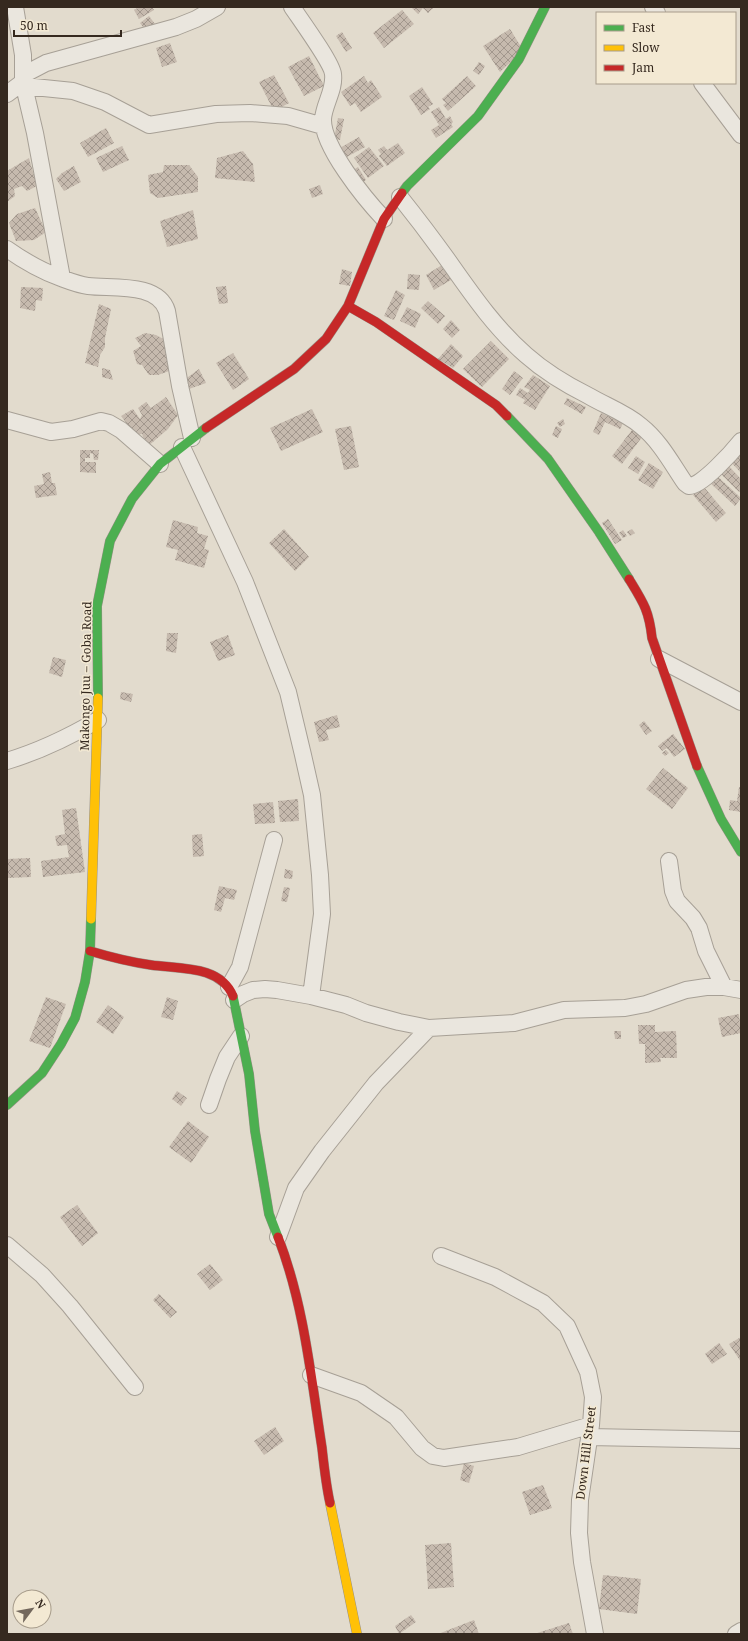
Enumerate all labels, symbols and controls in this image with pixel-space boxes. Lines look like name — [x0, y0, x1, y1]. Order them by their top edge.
scale bar — [14, 12, 121, 38]
legend — [596, 12, 736, 84]
text: 50 m — [20, 17, 48, 34]
text: Fast — [632, 19, 655, 36]
text: Slow — [632, 39, 660, 56]
text: Jam — [631, 59, 654, 76]
street label: Makongo Juu – Goba Road — [76, 601, 95, 751]
street label: Down Hill Street — [571, 1405, 600, 1501]
north arrow — [12, 1589, 52, 1629]
text: N — [32, 1596, 50, 1611]

